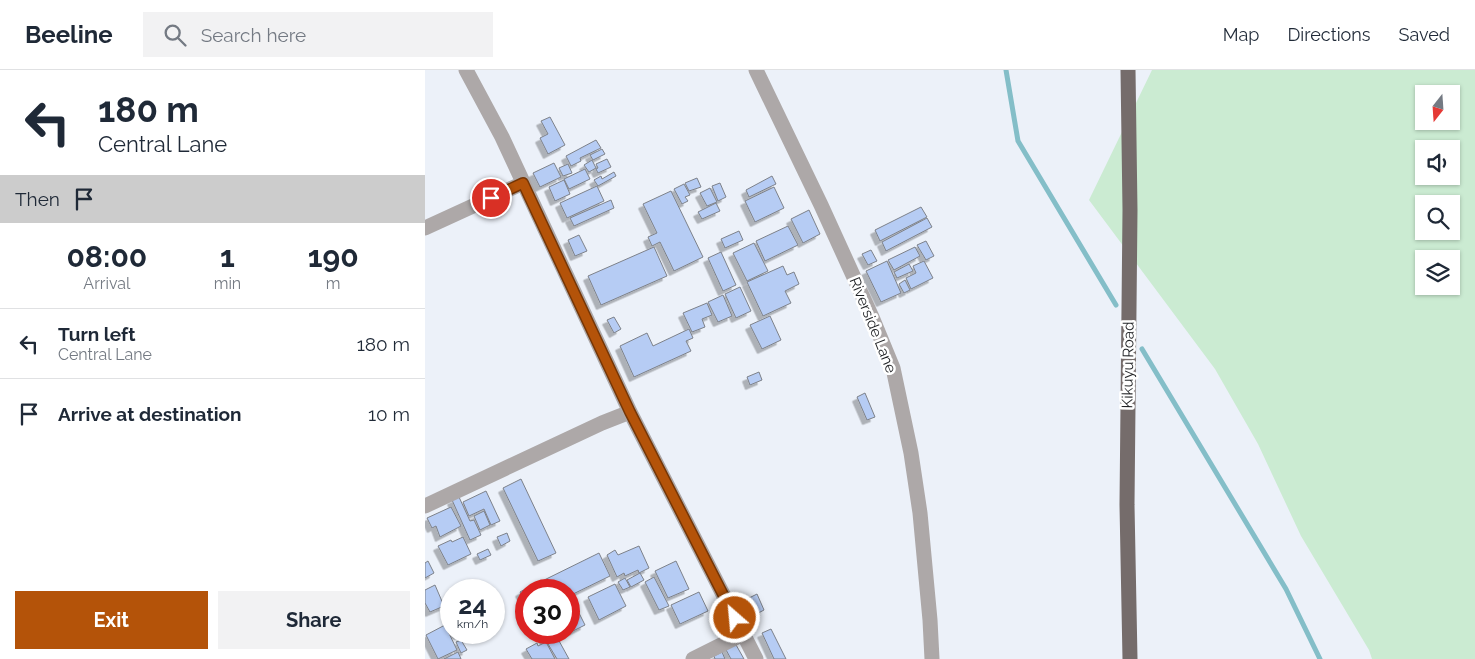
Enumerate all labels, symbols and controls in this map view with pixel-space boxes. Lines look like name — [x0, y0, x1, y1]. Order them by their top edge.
search box — [143, 12, 493, 57]
text: Beeline — [25, 20, 113, 49]
icon: search — [161, 21, 189, 49]
text: Search here — [201, 24, 306, 46]
text: Map — [1223, 24, 1259, 45]
text: Directions — [1287, 24, 1371, 45]
text: Saved — [1399, 24, 1450, 45]
north arrow — [1415, 85, 1460, 130]
map controls — [1415, 85, 1460, 295]
text: 180 m — [98, 89, 199, 130]
icon: left — [15, 90, 80, 155]
text: Central Lane — [98, 131, 227, 157]
button: sound — [1415, 140, 1460, 185]
pin — [470, 177, 512, 219]
icon: arrive — [477, 184, 505, 212]
icon: arrive — [70, 185, 98, 213]
text: Then — [15, 188, 60, 210]
button: search — [1415, 195, 1460, 240]
text: 08:00 — [66, 239, 147, 274]
text: 1 — [220, 239, 235, 274]
text: 190 — [308, 239, 359, 274]
button: layers — [1415, 250, 1460, 295]
text: Arrival — [83, 274, 130, 293]
text: min — [214, 274, 241, 293]
text: m — [326, 274, 340, 293]
street label: Riverside Lane — [846, 274, 900, 376]
street label: Kikuyu Road — [1118, 322, 1138, 408]
text: Turn left — [58, 323, 135, 345]
icon: left — [15, 330, 43, 358]
text: 180 m — [357, 333, 410, 355]
text: Central Lane — [58, 345, 152, 364]
icon: arrive — [15, 400, 43, 428]
text: Arrive at destination — [58, 403, 242, 425]
text: 10 m — [368, 403, 410, 425]
speed limit sign: 30 — [515, 579, 580, 644]
text: 24 — [458, 590, 487, 620]
button: Exit — [15, 591, 208, 649]
button: Share — [218, 591, 410, 649]
position arrow — [708, 591, 760, 643]
text: km/h — [457, 617, 488, 631]

